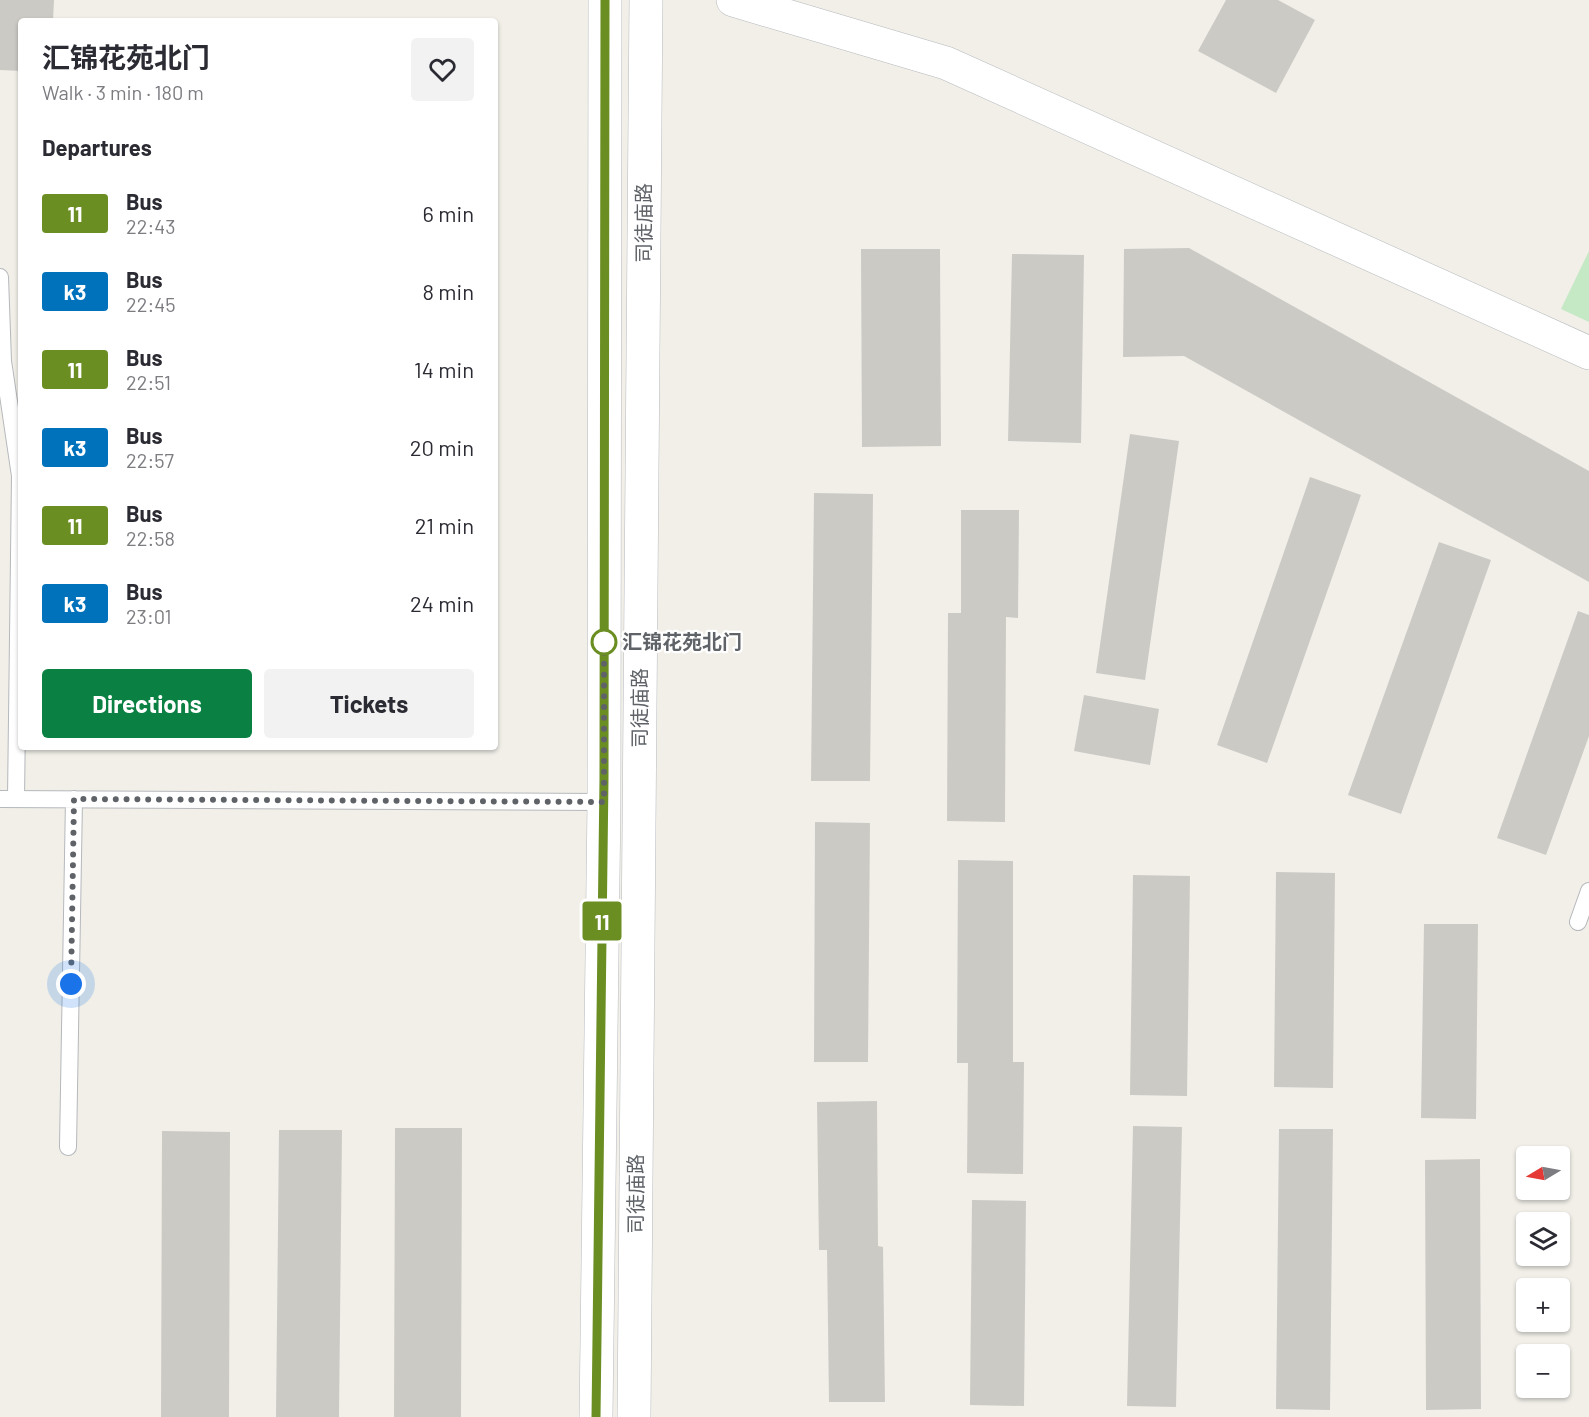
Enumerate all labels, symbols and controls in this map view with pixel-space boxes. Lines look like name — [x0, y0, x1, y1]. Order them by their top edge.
button: heart — [411, 38, 474, 101]
text: 汇锦花苑北门 — [42, 40, 210, 74]
text: Walk · 3 min · 180 m — [42, 80, 204, 104]
text: Departures — [42, 134, 152, 160]
street label: 司徒庙路 — [631, 183, 655, 263]
text: Bus — [126, 188, 163, 214]
text: 6 min — [423, 200, 474, 226]
text: 11 — [67, 201, 83, 226]
text: 22:43 — [126, 214, 176, 238]
text: Bus — [126, 266, 163, 292]
text: 8 min — [422, 278, 474, 304]
text: k3 — [64, 279, 86, 304]
text: 22:45 — [126, 292, 176, 316]
text: Bus — [126, 344, 163, 370]
text: 14 min — [414, 356, 474, 382]
text: 11 — [67, 357, 83, 382]
text: 22:51 — [126, 370, 171, 394]
text: Bus — [126, 422, 163, 448]
text: 20 min — [410, 434, 474, 460]
text: k3 — [64, 435, 86, 460]
text: 22:57 — [126, 448, 174, 472]
text: Bus — [126, 500, 163, 526]
text: 21 min — [415, 512, 474, 538]
text: 11 — [67, 513, 83, 538]
text: 22:58 — [126, 526, 175, 550]
text: Bus — [126, 578, 163, 604]
text: 24 min — [410, 590, 474, 616]
text: k3 — [64, 591, 86, 616]
text: 23:01 — [126, 604, 171, 628]
marker: 汇锦花苑北门 — [591, 629, 617, 655]
place label: 汇锦花苑北门 — [622, 629, 742, 653]
street label: 司徒庙路 — [627, 668, 651, 748]
button: Directions — [42, 669, 252, 738]
button: Tickets — [264, 669, 474, 738]
line badge: 11 — [575, 902, 629, 940]
text: 11 — [594, 909, 610, 934]
your location — [56, 969, 86, 999]
north arrow — [1516, 1146, 1570, 1200]
map controls — [1516, 1146, 1570, 1398]
street label: 司徒庙路 — [623, 1154, 647, 1234]
button: layers — [1516, 1212, 1570, 1266]
button: + — [1516, 1278, 1570, 1332]
button: − — [1516, 1344, 1570, 1398]

